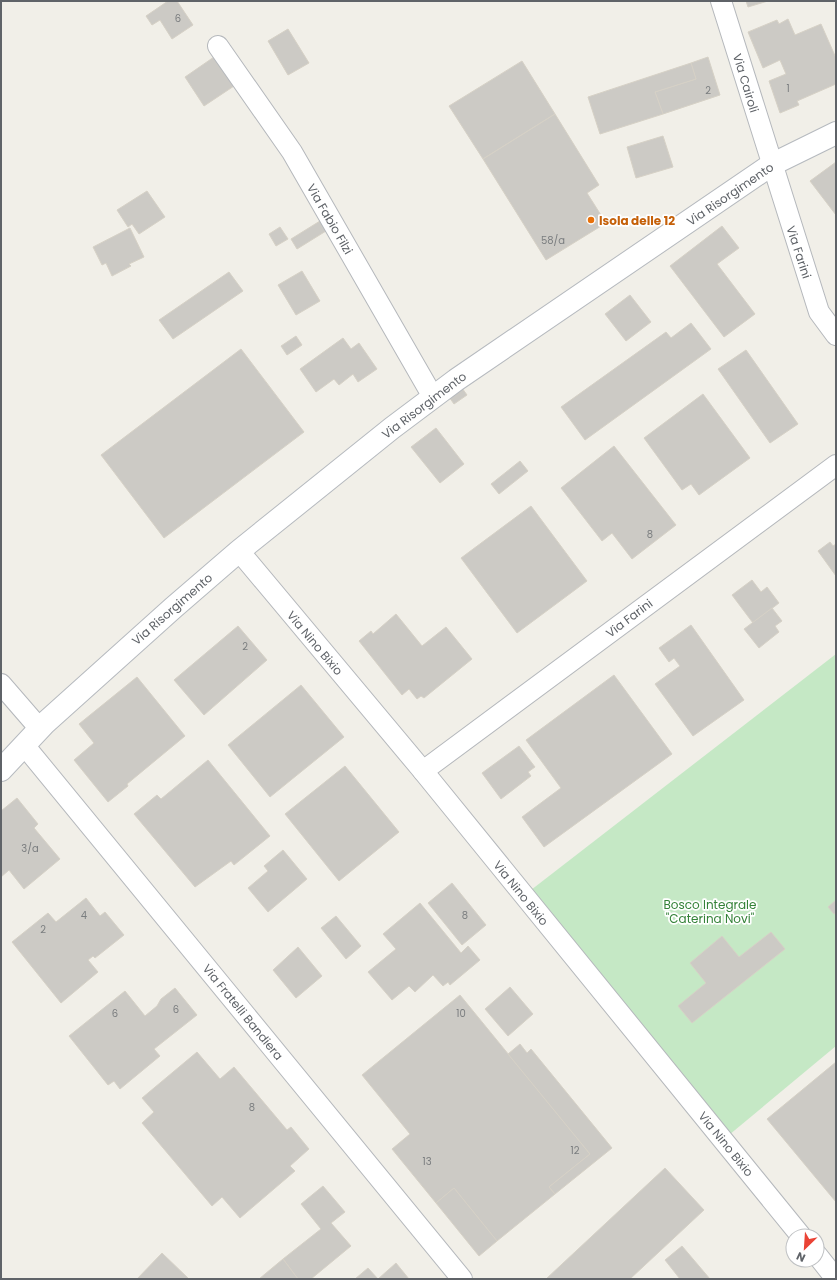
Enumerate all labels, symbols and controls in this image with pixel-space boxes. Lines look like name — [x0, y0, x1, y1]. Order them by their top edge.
house number: 6 — [175, 11, 181, 26]
street label: Via Cairoli — [729, 51, 763, 115]
house number: 1 — [786, 81, 790, 96]
house number: 2 — [705, 83, 711, 98]
street label: Via Risorgimento — [683, 158, 777, 229]
street label: Via Fabio Filzi — [303, 181, 357, 257]
place label: Isola delle 12 — [599, 212, 675, 229]
marker: Isola delle 12 — [586, 215, 596, 225]
street label: Via Farini — [782, 223, 816, 281]
house number: 58/a — [541, 233, 565, 248]
street label: Via Risorgimento — [378, 367, 470, 442]
house number: 8 — [647, 527, 653, 542]
street label: Via Risorgimento — [128, 569, 216, 649]
street label: Via Farini — [602, 595, 656, 641]
street label: Via Nino Bixio — [283, 607, 347, 679]
house number: 2 — [242, 639, 248, 654]
house number: 3/a — [21, 841, 39, 856]
street label: Via Nino Bixio — [490, 857, 553, 929]
park label: Bosco Integrale "Caterina Novi" — [663, 896, 757, 927]
house number: 4 — [81, 908, 87, 923]
house number: 8 — [462, 908, 468, 923]
house number: 2 — [40, 922, 46, 937]
street label: Via Fratelli Bandiera — [199, 960, 287, 1064]
house number: 6 — [173, 1002, 179, 1017]
house number: 6 — [112, 1006, 118, 1021]
house number: 10 — [456, 1006, 466, 1021]
house number: 8 — [249, 1100, 255, 1115]
street label: Via Nino Bixio — [695, 1108, 758, 1180]
house number: 12 — [571, 1143, 580, 1158]
house number: 13 — [422, 1154, 432, 1169]
north arrow — [785, 1228, 825, 1268]
text: N — [794, 1248, 808, 1266]

